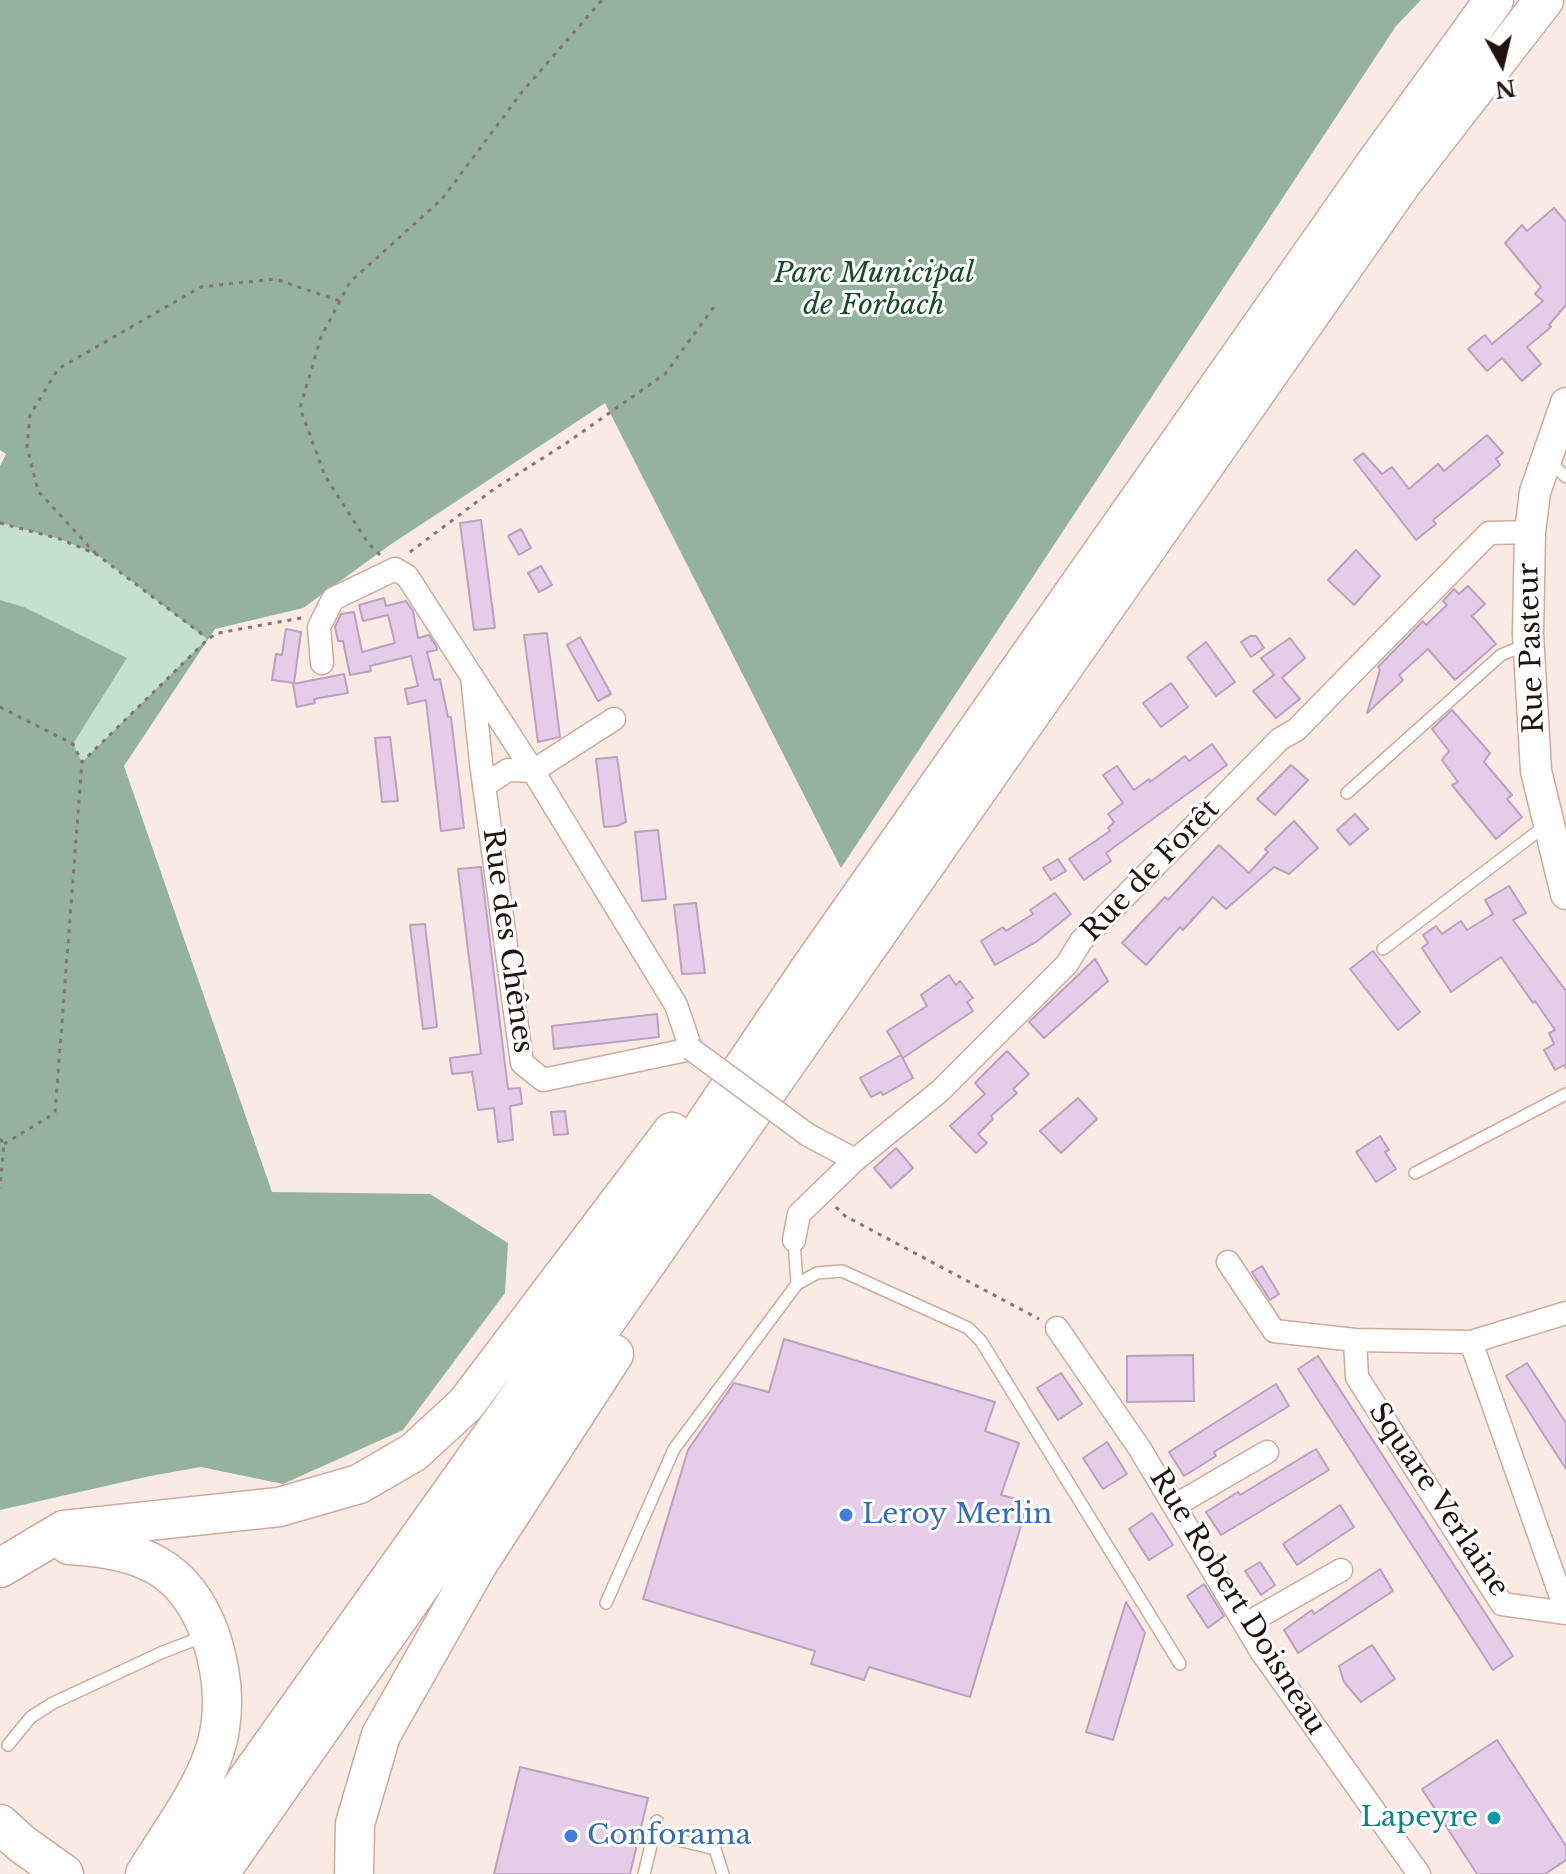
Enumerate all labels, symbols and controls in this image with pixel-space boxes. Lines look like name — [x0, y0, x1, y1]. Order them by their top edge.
north arrow — [1462, 24, 1542, 104]
text: N — [1493, 73, 1518, 103]
park label: Parc Municipal de Forbach — [774, 257, 974, 323]
street label: Rue Pasteur — [1512, 562, 1552, 734]
street label: Rue de Forêt — [1075, 793, 1227, 949]
street label: Rue des Chênes — [475, 827, 539, 1055]
street label: Square Verlaine — [1361, 1397, 1515, 1603]
street label: Rue Robert Doisneau — [1142, 1463, 1332, 1741]
place label: Leroy Merlin — [862, 1498, 1052, 1532]
marker: Leroy Merlin — [837, 1506, 855, 1524]
place label: Lapeyre — [1360, 1801, 1478, 1835]
marker: Lapeyre — [1485, 1809, 1503, 1827]
place label: Conforama — [587, 1819, 751, 1853]
marker: Conforama — [562, 1827, 580, 1845]

